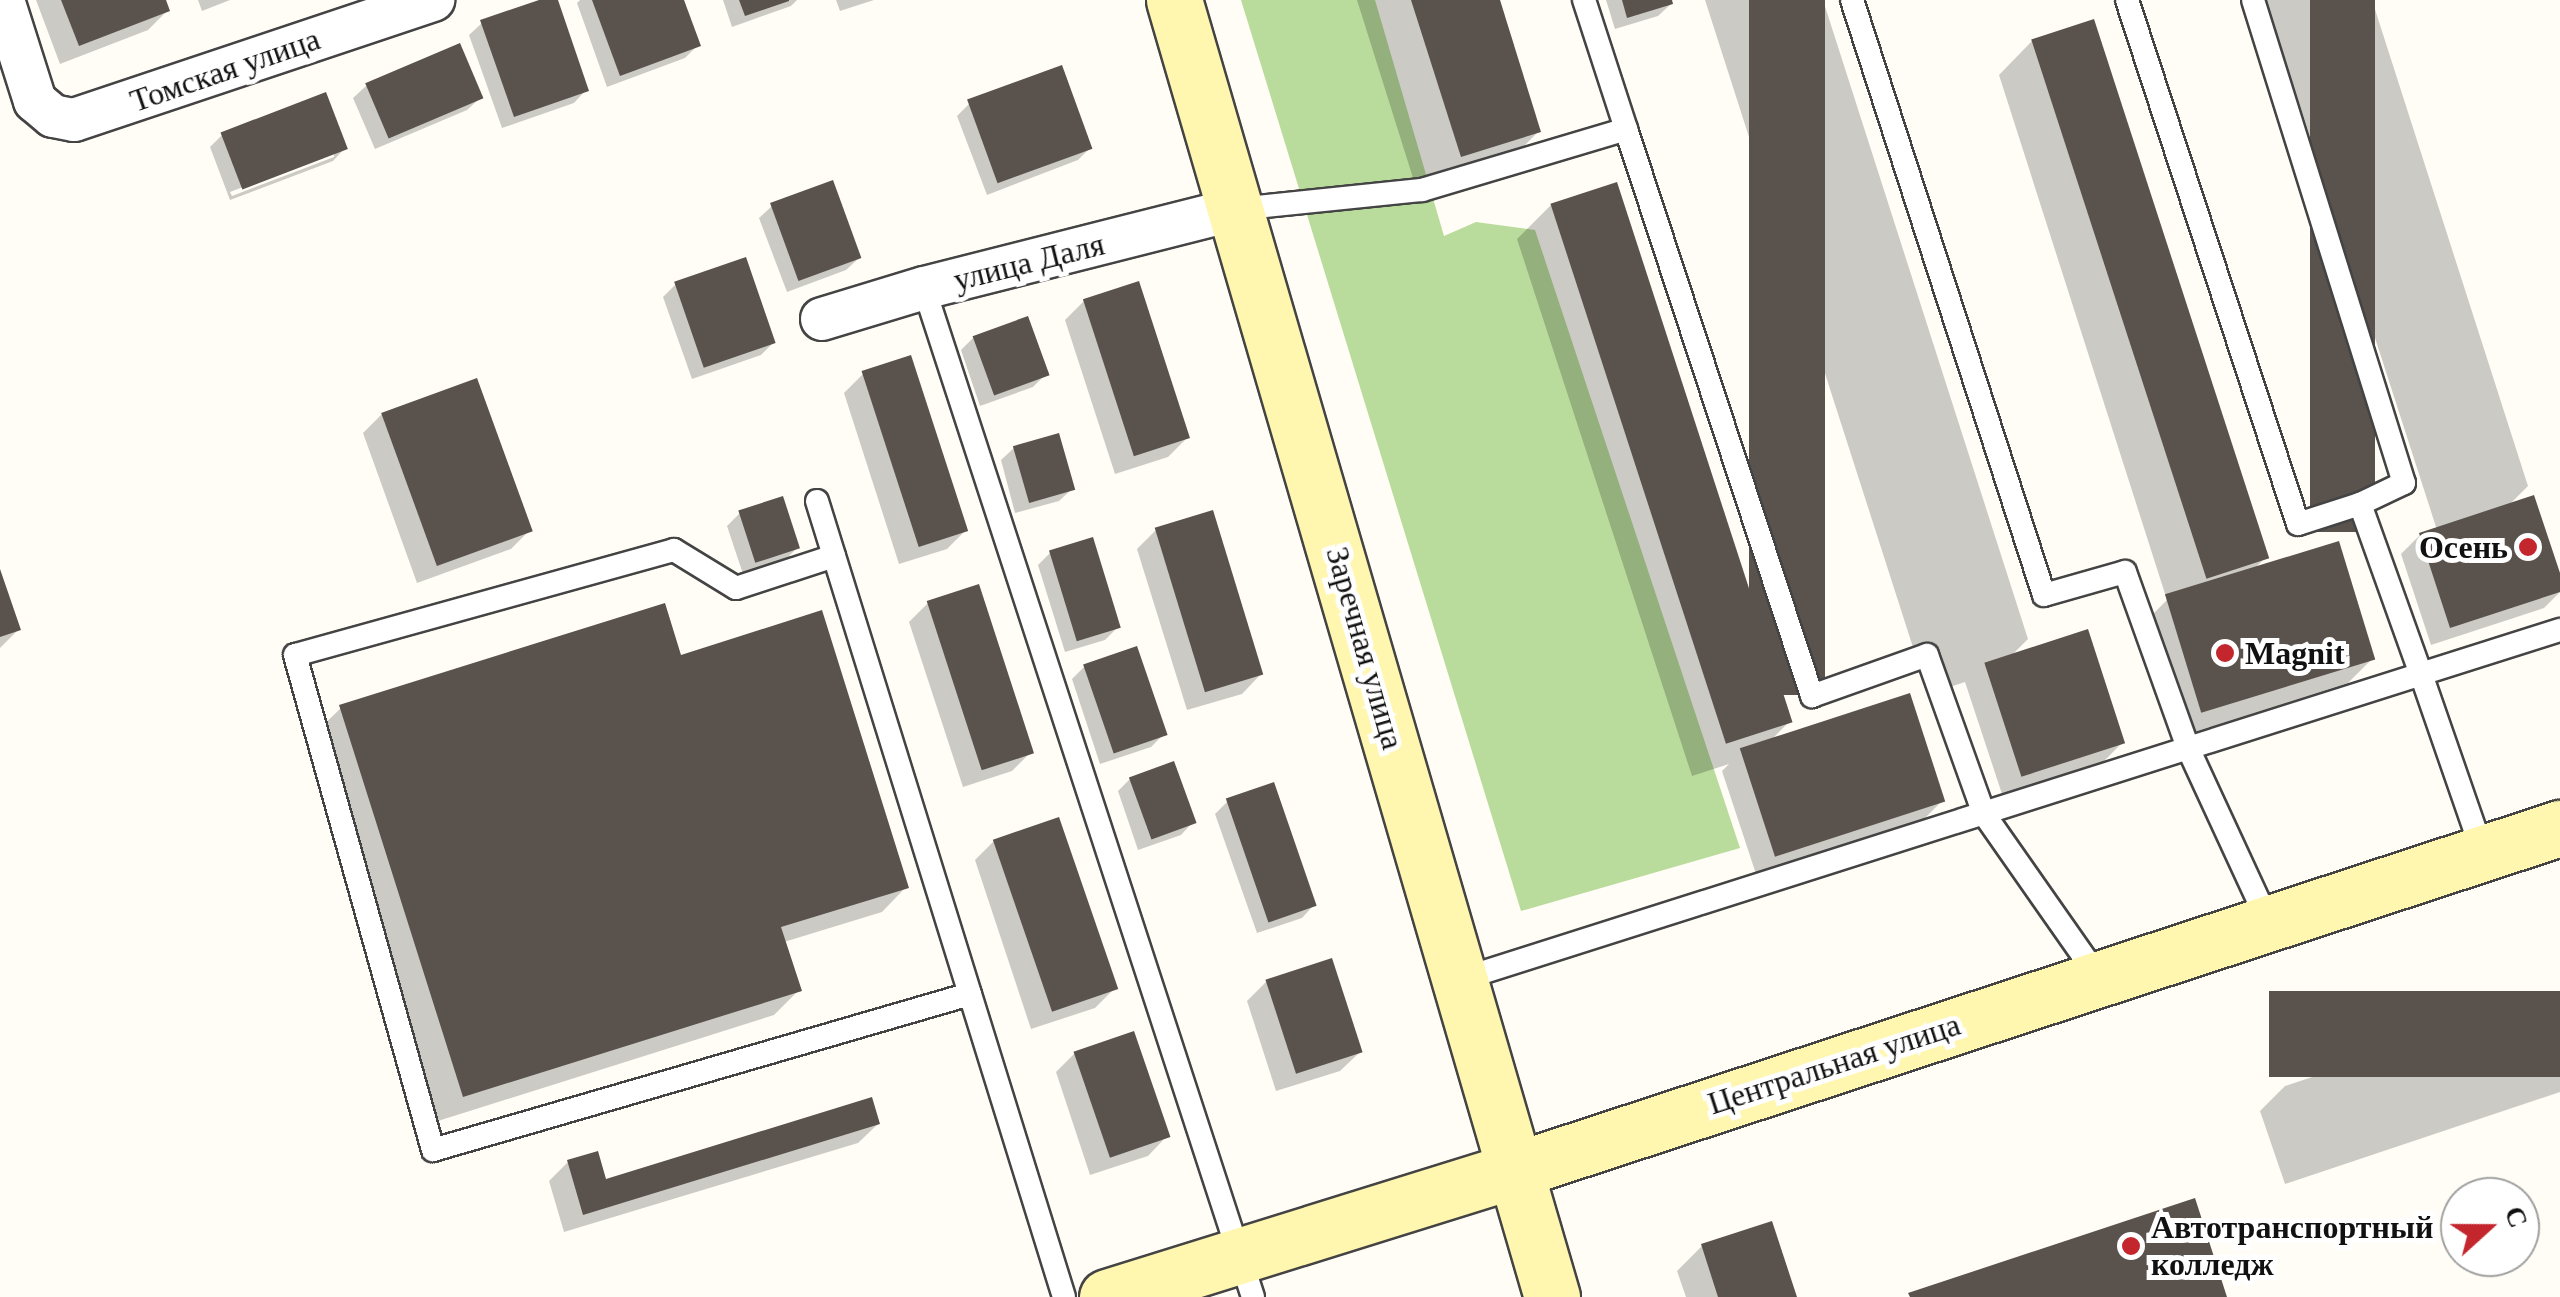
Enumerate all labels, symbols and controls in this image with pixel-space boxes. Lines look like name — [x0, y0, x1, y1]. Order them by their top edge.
street label: Томская улица — [125, 20, 325, 120]
street label: улица Даля — [950, 225, 1108, 299]
place label: Осень — [2419, 528, 2508, 566]
marker: Осень — [2517, 536, 2539, 558]
street label: Заречная улица — [1318, 542, 1412, 754]
place label: Magnit — [2245, 634, 2345, 672]
marker: Magnit — [2214, 642, 2236, 664]
street label: Центральная улица — [1703, 1005, 1965, 1123]
north arrow — [2440, 1177, 2540, 1277]
text: С — [2499, 1202, 2535, 1232]
place label: Автотранспортный колледж — [2151, 1209, 2433, 1284]
marker: Автотранспортный колледж — [2120, 1235, 2142, 1257]

